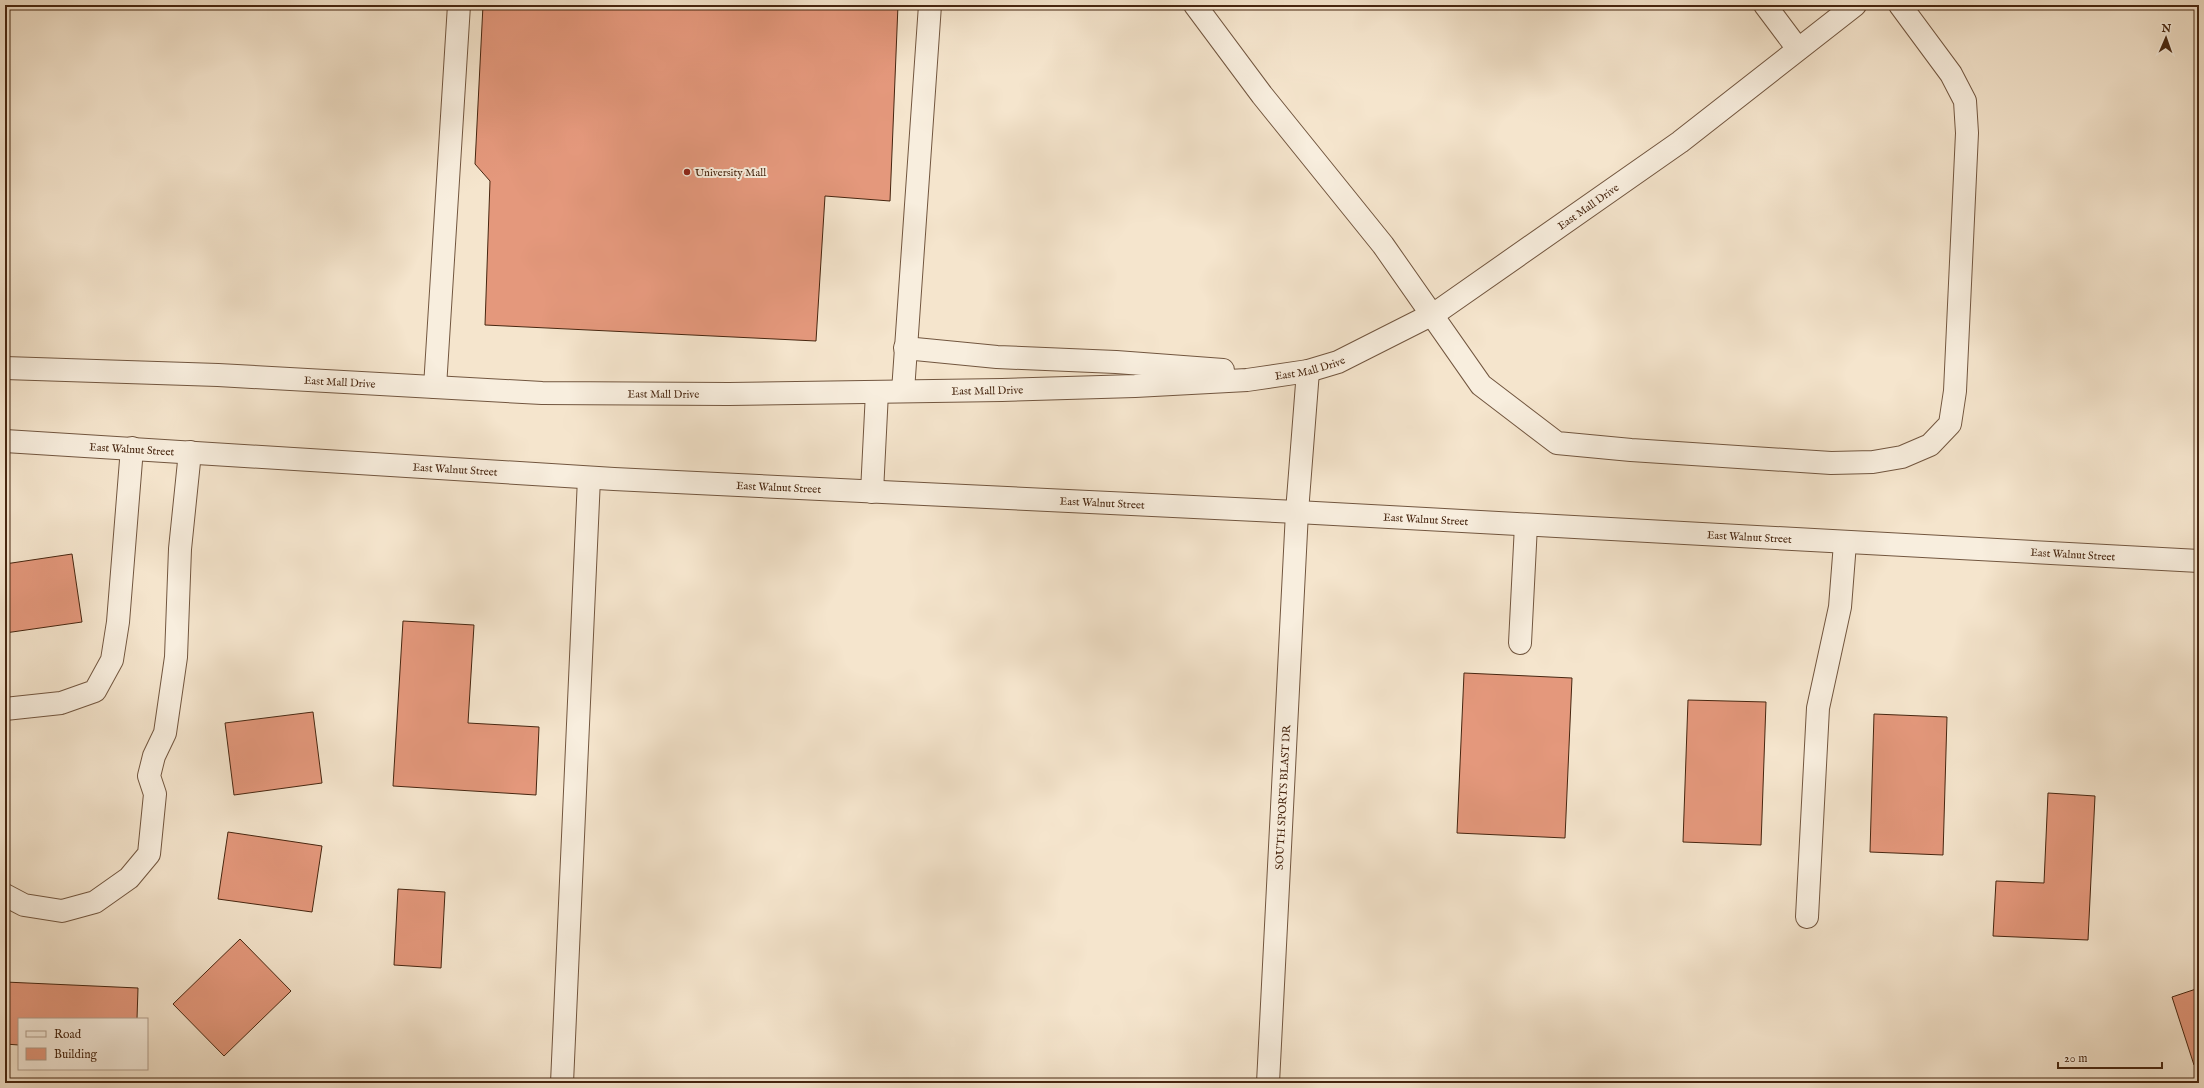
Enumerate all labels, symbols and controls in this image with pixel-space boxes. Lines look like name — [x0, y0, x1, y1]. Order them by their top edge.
north arrow — [2146, 18, 2186, 58]
text: N — [2160, 22, 2172, 36]
place label: University Mall — [695, 166, 766, 180]
marker: University Mall — [682, 167, 692, 177]
street label: East Mall Drive — [1555, 181, 1622, 233]
street label: East Mall Drive — [1274, 353, 1348, 384]
street label: East Mall Drive — [303, 374, 376, 392]
street label: East Mall Drive — [951, 383, 1023, 399]
street label: East Mall Drive — [627, 387, 699, 402]
street label: East Walnut Street — [89, 440, 175, 460]
street label: East Walnut Street — [412, 460, 498, 480]
street label: East Walnut Street — [736, 479, 822, 497]
street label: East Walnut Street — [1059, 495, 1145, 513]
street label: East Walnut Street — [1383, 511, 1469, 529]
street label: East Walnut Street — [1706, 528, 1792, 547]
street label: East Walnut Street — [2030, 546, 2116, 564]
street label: SOUTH SPORTS BLAST DR — [1273, 724, 1294, 870]
legend — [18, 1018, 148, 1070]
text: Road — [54, 1027, 82, 1042]
scale bar — [2058, 1044, 2162, 1070]
text: Building — [54, 1047, 98, 1062]
text: 20 m — [2064, 1051, 2087, 1066]

